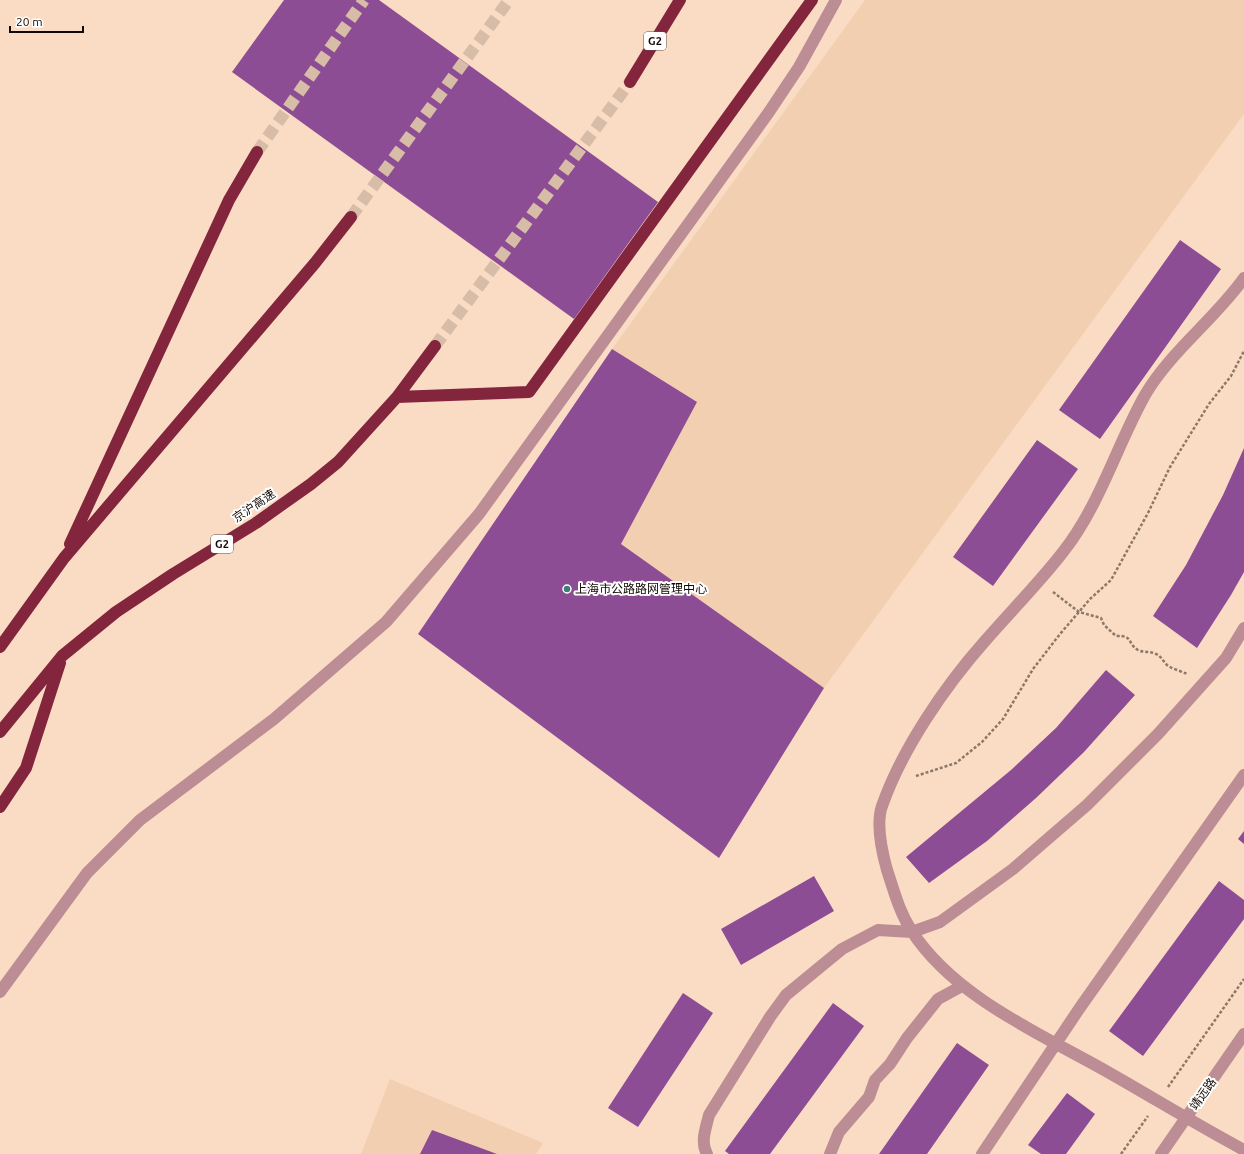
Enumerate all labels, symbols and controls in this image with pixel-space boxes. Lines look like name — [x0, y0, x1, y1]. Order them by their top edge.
scale bar — [10, 8, 83, 34]
text: 20 m — [16, 15, 43, 28]
road number: G2 — [644, 32, 666, 50]
street label: 京沪高速 — [230, 487, 277, 524]
road number: G2 — [211, 535, 233, 553]
place label: 上海市公路路网管理中心 — [575, 582, 707, 595]
marker: 上海市公路路网管理中心 — [562, 584, 572, 594]
street label: 靖远路 — [1187, 1075, 1218, 1112]

